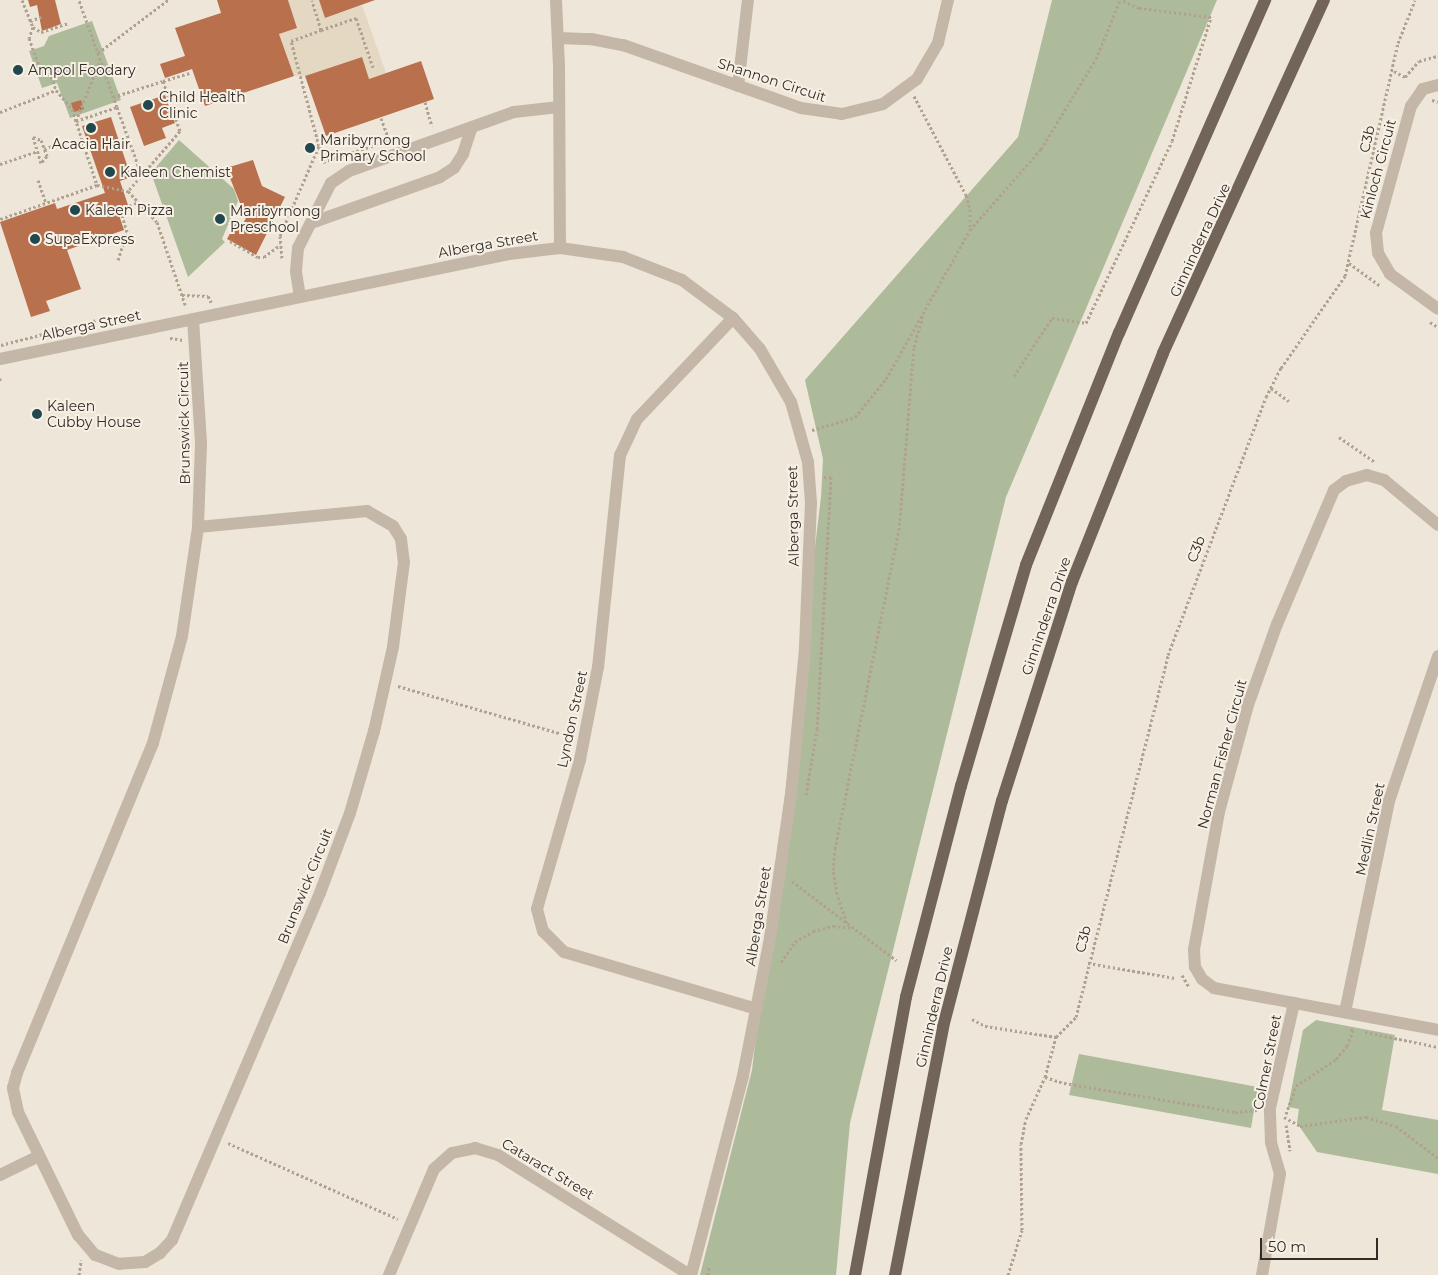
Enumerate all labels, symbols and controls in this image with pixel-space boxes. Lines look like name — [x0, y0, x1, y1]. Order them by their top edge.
street label: Shannon Circuit — [716, 55, 828, 105]
place label: Ampol Foodary — [28, 62, 136, 78]
marker: Ampol Foodary — [12, 64, 24, 76]
place label: Child Health Clinic — [159, 89, 246, 121]
marker: Child Health Clinic — [141, 98, 155, 112]
street label: Kinloch Circuit — [1357, 117, 1399, 221]
marker: Acacia Hair — [85, 122, 97, 134]
street label: C3b — [1356, 124, 1378, 154]
place label: Maribyrnong Primary School — [320, 132, 426, 164]
place label: Acacia Hair — [52, 136, 130, 152]
marker: Maribyrnong Primary School — [304, 142, 316, 154]
place label: Kaleen Chemist — [120, 164, 231, 180]
marker: Kaleen Chemist — [104, 166, 116, 178]
street label: Ginninderra Drive — [1166, 180, 1234, 300]
place label: Kaleen Pizza — [85, 202, 173, 218]
place label: Maribyrnong Preschool — [230, 203, 321, 236]
marker: Kaleen Pizza — [69, 204, 81, 216]
marker: Maribyrnong Preschool — [214, 213, 226, 225]
street label: Alberga Street — [437, 227, 539, 261]
place label: SupaExpress — [45, 231, 134, 247]
marker: SupaExpress — [29, 233, 41, 245]
street label: Alberga Street — [40, 306, 142, 344]
street label: Brunswick Circuit — [175, 361, 193, 485]
place label: Kaleen Cubby House — [47, 398, 141, 431]
marker: Kaleen Cubby House — [31, 408, 43, 420]
street label: Alberga Street — [784, 465, 802, 567]
street label: C3b — [1183, 533, 1209, 565]
street label: Ginninderra Drive — [1018, 555, 1074, 677]
street label: Lyndon Street — [553, 669, 591, 769]
street label: Norman Fisher Circuit — [1194, 677, 1250, 831]
street label: Medlin Street — [1352, 781, 1388, 877]
street label: Brunswick Circuit — [274, 826, 336, 946]
street label: Alberga Street — [742, 865, 774, 967]
street label: C3b — [1072, 924, 1094, 954]
street label: Ginninderra Drive — [912, 945, 956, 1069]
street label: Colmer Street — [1249, 1013, 1285, 1111]
street label: Cataract Street — [499, 1135, 597, 1203]
scale bar — [1263, 1228, 1380, 1260]
text: 50 m — [1268, 1237, 1306, 1256]

